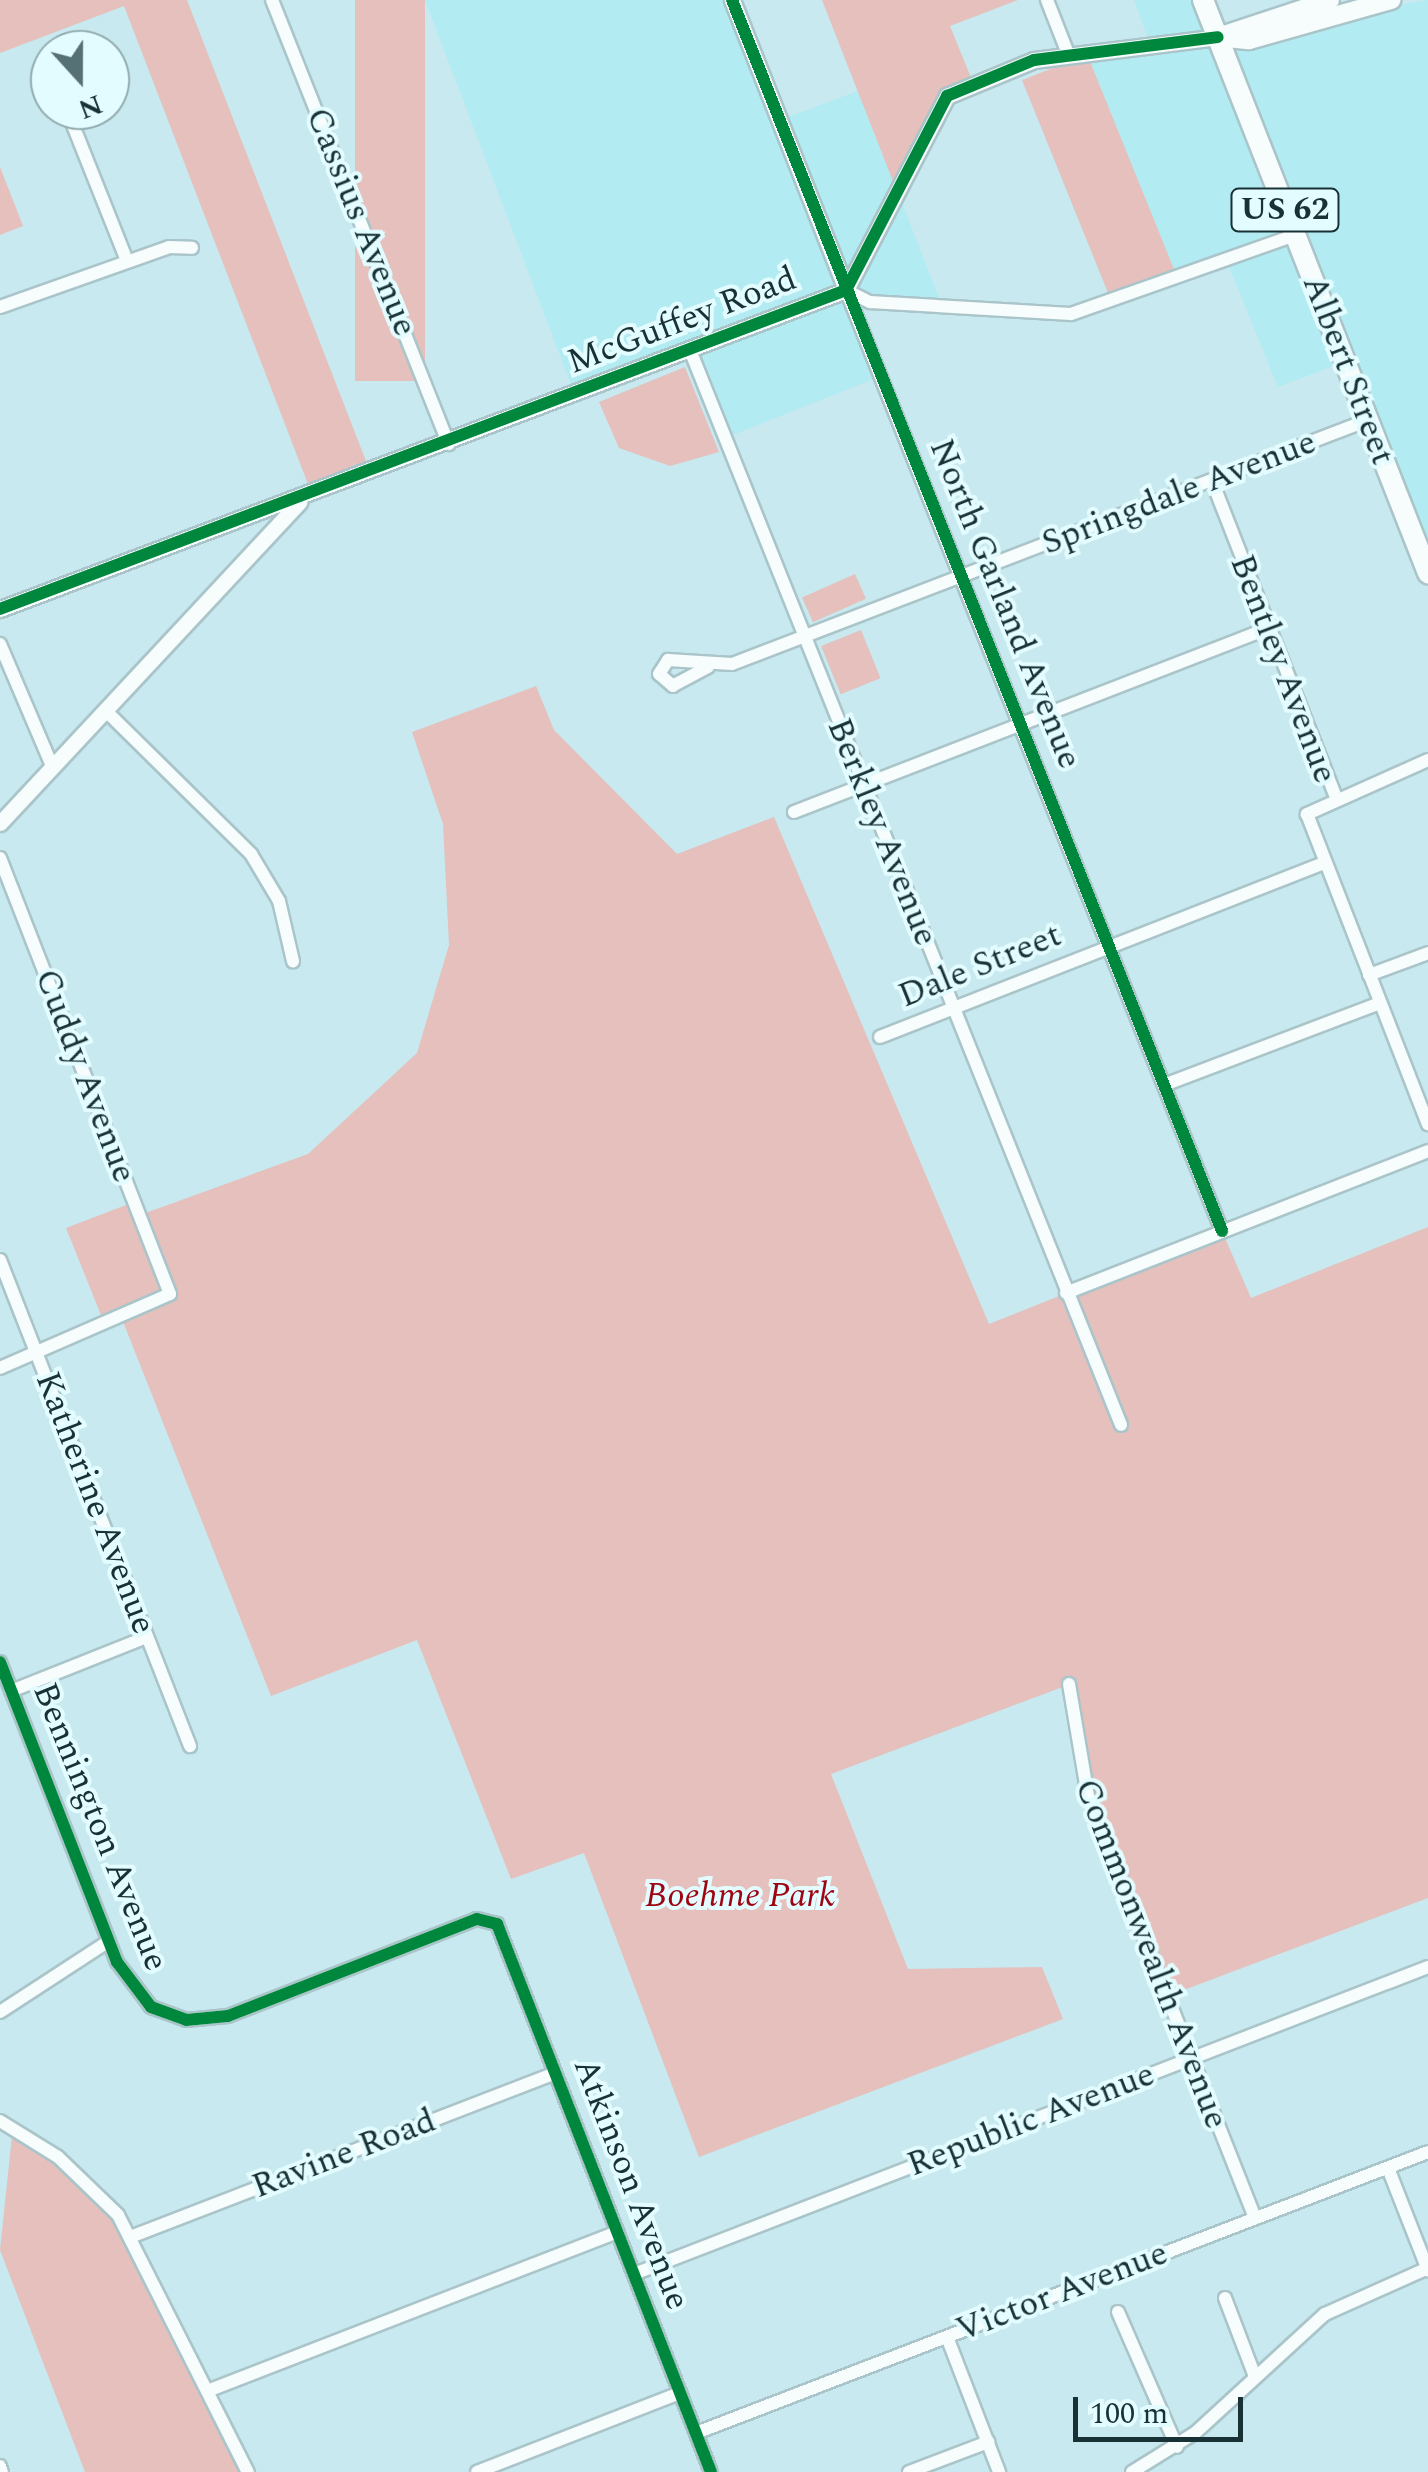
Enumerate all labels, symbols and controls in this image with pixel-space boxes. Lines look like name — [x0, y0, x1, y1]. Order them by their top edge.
north arrow — [30, 30, 130, 130]
text: N — [72, 82, 109, 131]
street label: Cassius Avenue — [296, 102, 426, 342]
road number: US 62 — [1230, 183, 1340, 237]
street label: McGuffey Road — [561, 258, 803, 384]
street label: Albert Street — [1293, 269, 1403, 471]
street label: Springdale Avenue — [1036, 421, 1322, 565]
street label: North Garland Avenue — [920, 433, 1090, 775]
street label: Bentley Avenue — [1220, 549, 1346, 789]
street label: Berkley Avenue — [817, 712, 947, 952]
street label: Dale Street — [892, 914, 1068, 1018]
street label: Cuddy Avenue — [25, 963, 145, 1189]
street label: Katherine Avenue — [26, 1366, 164, 1640]
street label: Bennington Avenue — [23, 1677, 177, 1977]
street label: Commonwealth Avenue — [1065, 1773, 1237, 2135]
park label: Boehme Park — [645, 1875, 835, 1917]
street label: Atkinson Avenue — [564, 2052, 698, 2316]
street label: Republic Avenue — [901, 2054, 1161, 2186]
street label: Ravine Road — [246, 2100, 442, 2208]
street label: Victor Avenue — [950, 2232, 1174, 2352]
scale bar — [1078, 2377, 1248, 2439]
text: 100 m — [1090, 2391, 1168, 2437]

